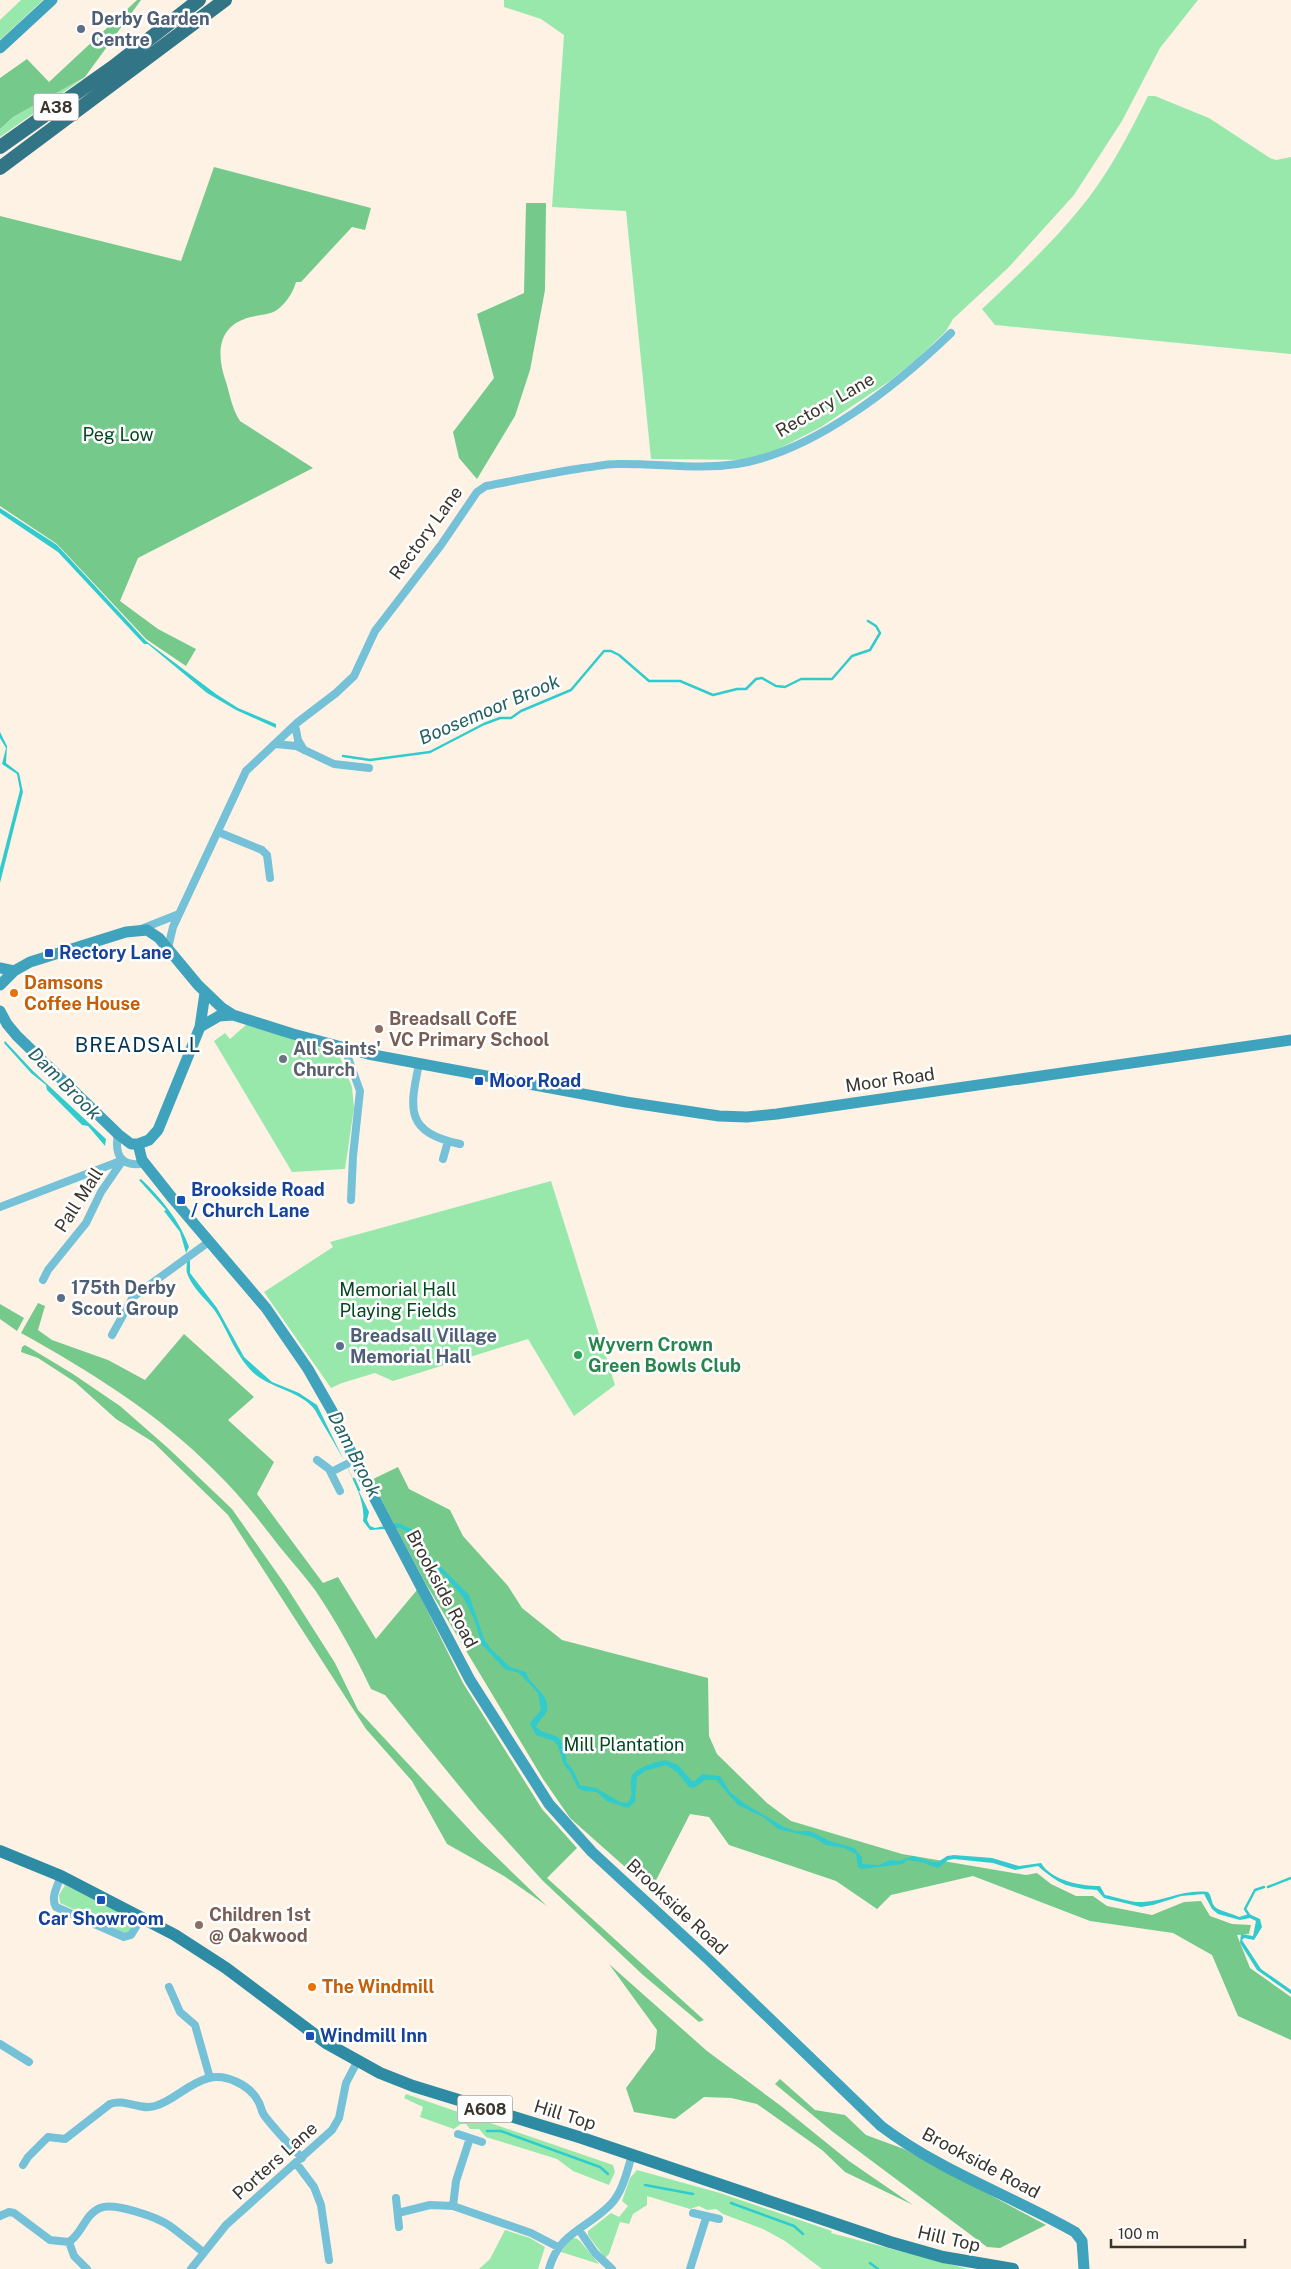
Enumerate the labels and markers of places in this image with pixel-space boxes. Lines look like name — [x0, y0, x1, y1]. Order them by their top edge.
place label: Derby Garden Centre — [91, 8, 210, 50]
marker: Derby Garden Centre — [75, 23, 87, 35]
place label: Rectory Lane — [59, 942, 172, 963]
marker: Rectory Lane — [43, 947, 55, 959]
place label: Damsons Coffee House — [24, 972, 140, 1014]
marker: Damsons Coffee House — [8, 987, 20, 999]
place label: Breadsall CofE VC Primary School — [389, 1008, 550, 1050]
marker: Breadsall CofE VC Primary School — [373, 1023, 385, 1035]
place label: All Saints' Church — [293, 1038, 381, 1080]
marker: All Saints' Church — [277, 1053, 289, 1065]
place label: Moor Road — [489, 1070, 581, 1091]
marker: Moor Road — [473, 1075, 485, 1087]
place label: Brookside Road / Church Lane — [191, 1179, 325, 1221]
marker: Brookside Road / Church Lane — [175, 1194, 187, 1206]
place label: 175th Derby Scout Group — [71, 1277, 179, 1319]
marker: 175th Derby Scout Group — [55, 1292, 67, 1304]
place label: Breadsall Village Memorial Hall — [350, 1325, 497, 1367]
place label: Wyvern Crown Green Bowls Club — [588, 1334, 741, 1376]
marker: Breadsall Village Memorial Hall — [334, 1340, 346, 1352]
marker: Wyvern Crown Green Bowls Club — [572, 1349, 584, 1361]
marker: Car Showroom — [95, 1894, 107, 1906]
place label: Children 1st @ Oakwood — [209, 1904, 311, 1946]
place label: Car Showroom — [38, 1908, 164, 1929]
marker: Children 1st @ Oakwood — [193, 1919, 205, 1931]
place label: The Windmill — [322, 1976, 434, 1997]
marker: The Windmill — [306, 1981, 318, 1993]
place label: Windmill Inn — [320, 2025, 427, 2046]
marker: Windmill Inn — [304, 2030, 316, 2042]

